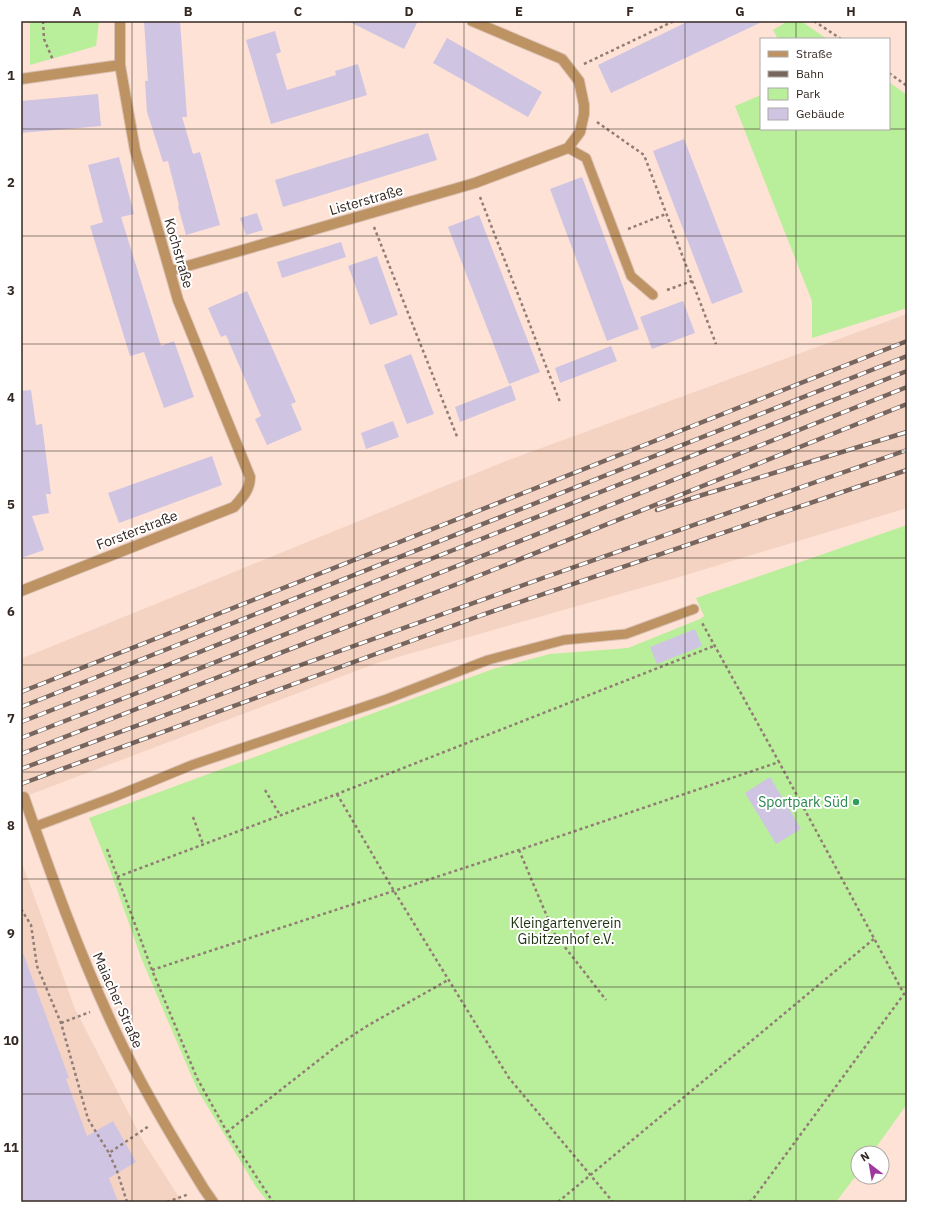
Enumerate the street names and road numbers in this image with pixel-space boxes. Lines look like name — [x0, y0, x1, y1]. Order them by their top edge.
street label: Listerstraße — [327, 181, 405, 219]
street label: Kochstraße — [160, 216, 198, 290]
street label: Forsterstraße — [94, 506, 181, 554]
street label: Maiacher Straße — [89, 949, 147, 1051]

